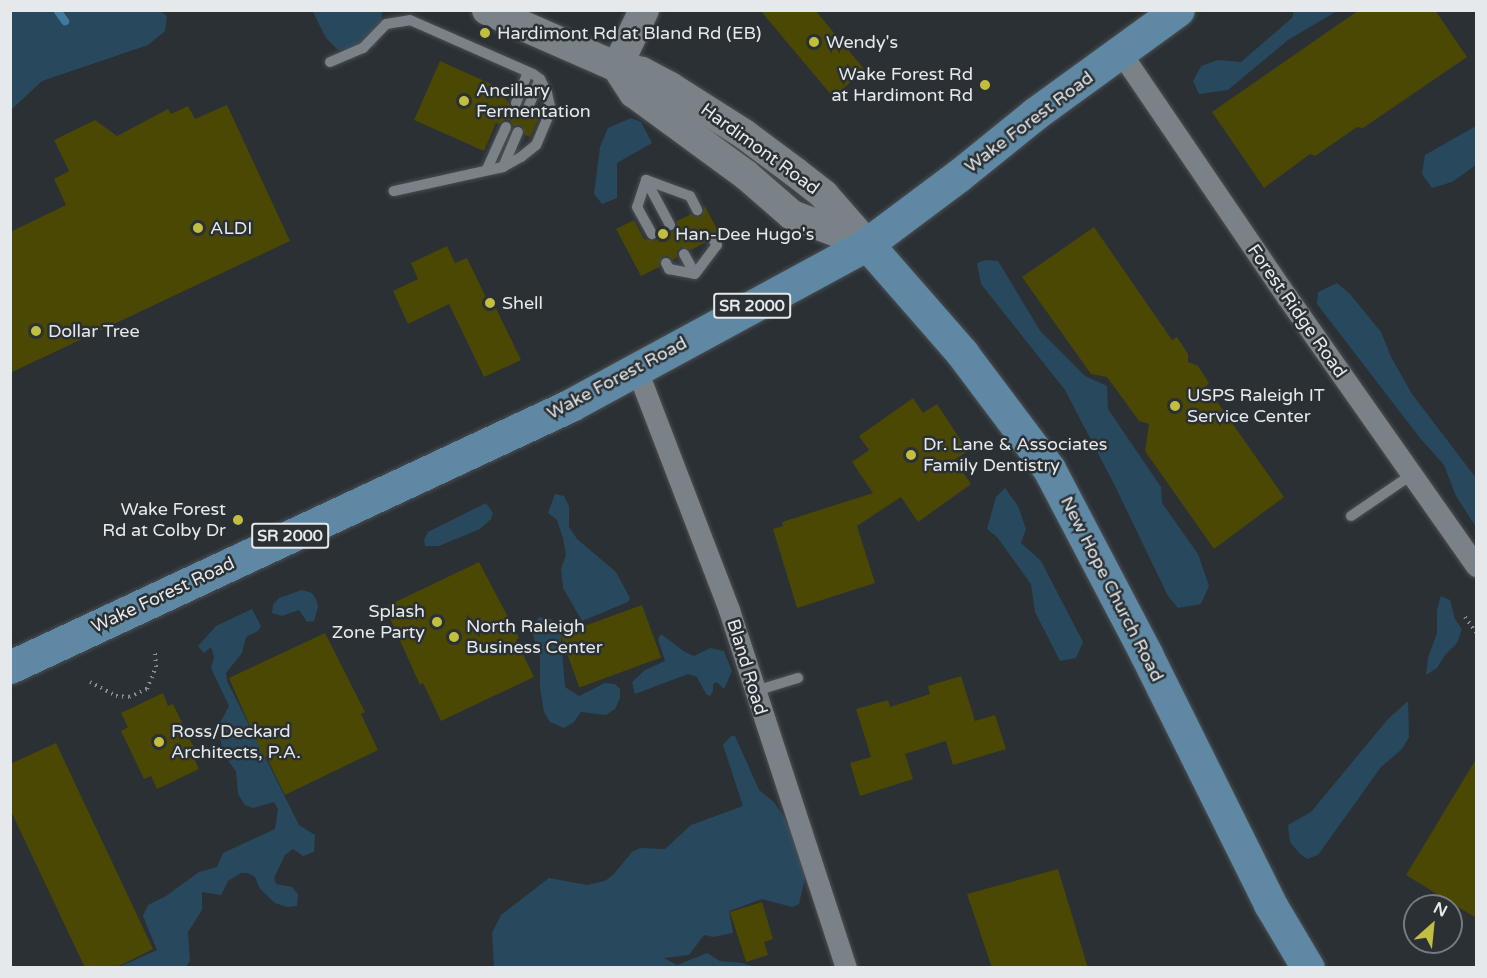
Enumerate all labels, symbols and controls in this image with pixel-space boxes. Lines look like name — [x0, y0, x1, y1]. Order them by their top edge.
place label: Hardimont Rd at Bland Rd (EB) — [497, 22, 761, 44]
marker: Hardimont Rd at Bland Rd (EB) — [478, 26, 492, 40]
place label: Wendy's — [826, 31, 898, 53]
marker: Wendy's — [807, 35, 821, 49]
place label: Wake Forest Rd at Hardimont Rd — [831, 64, 973, 106]
street label: Wake Forest Road — [960, 67, 1098, 177]
marker: Wake Forest Rd at Hardimont Rd — [978, 78, 992, 92]
place label: Ancillary Fermentation — [476, 80, 591, 122]
marker: Ancillary Fermentation — [457, 94, 471, 108]
street label: Hardimont Road — [697, 99, 823, 199]
place label: ALDI — [210, 217, 252, 239]
marker: ALDI — [191, 221, 205, 235]
place label: Han-Dee Hugo's — [675, 223, 814, 245]
marker: Han-Dee Hugo's — [656, 227, 670, 241]
street label: Forest Ridge Road — [1243, 240, 1351, 382]
place label: Shell — [502, 292, 543, 314]
road number: SR 2000 — [713, 293, 791, 319]
marker: Shell — [483, 296, 497, 310]
place label: Dollar Tree — [48, 320, 140, 342]
marker: Dollar Tree — [29, 324, 43, 338]
street label: Wake Forest Road — [543, 332, 691, 424]
place label: USPS Raleigh IT Service Center — [1187, 385, 1325, 428]
marker: USPS Raleigh IT Service Center — [1168, 399, 1182, 413]
place label: Dr. Lane & Associates Family Dentistry — [923, 434, 1107, 476]
marker: Dr. Lane & Associates Family Dentistry — [904, 448, 918, 462]
street label: New Hope Church Road — [1056, 493, 1168, 685]
place label: Wake Forest Rd at Colby Dr — [102, 499, 226, 542]
marker: Wake Forest Rd at Colby Dr — [231, 513, 245, 527]
road number: SR 2000 — [251, 523, 329, 549]
street label: Wake Forest Road — [88, 552, 238, 638]
place label: Splash Zone Party — [332, 601, 425, 644]
marker: Splash Zone Party — [430, 615, 444, 629]
place label: North Raleigh Business Center — [466, 616, 603, 658]
street label: Bland Road — [722, 616, 772, 718]
marker: North Raleigh Business Center — [447, 630, 461, 644]
place label: Ross/Deckard Architects, P.A. — [171, 721, 301, 764]
marker: Ross/Deckard Architects, P.A. — [152, 735, 166, 749]
north arrow — [1403, 894, 1463, 954]
text: N — [1430, 898, 1451, 922]

